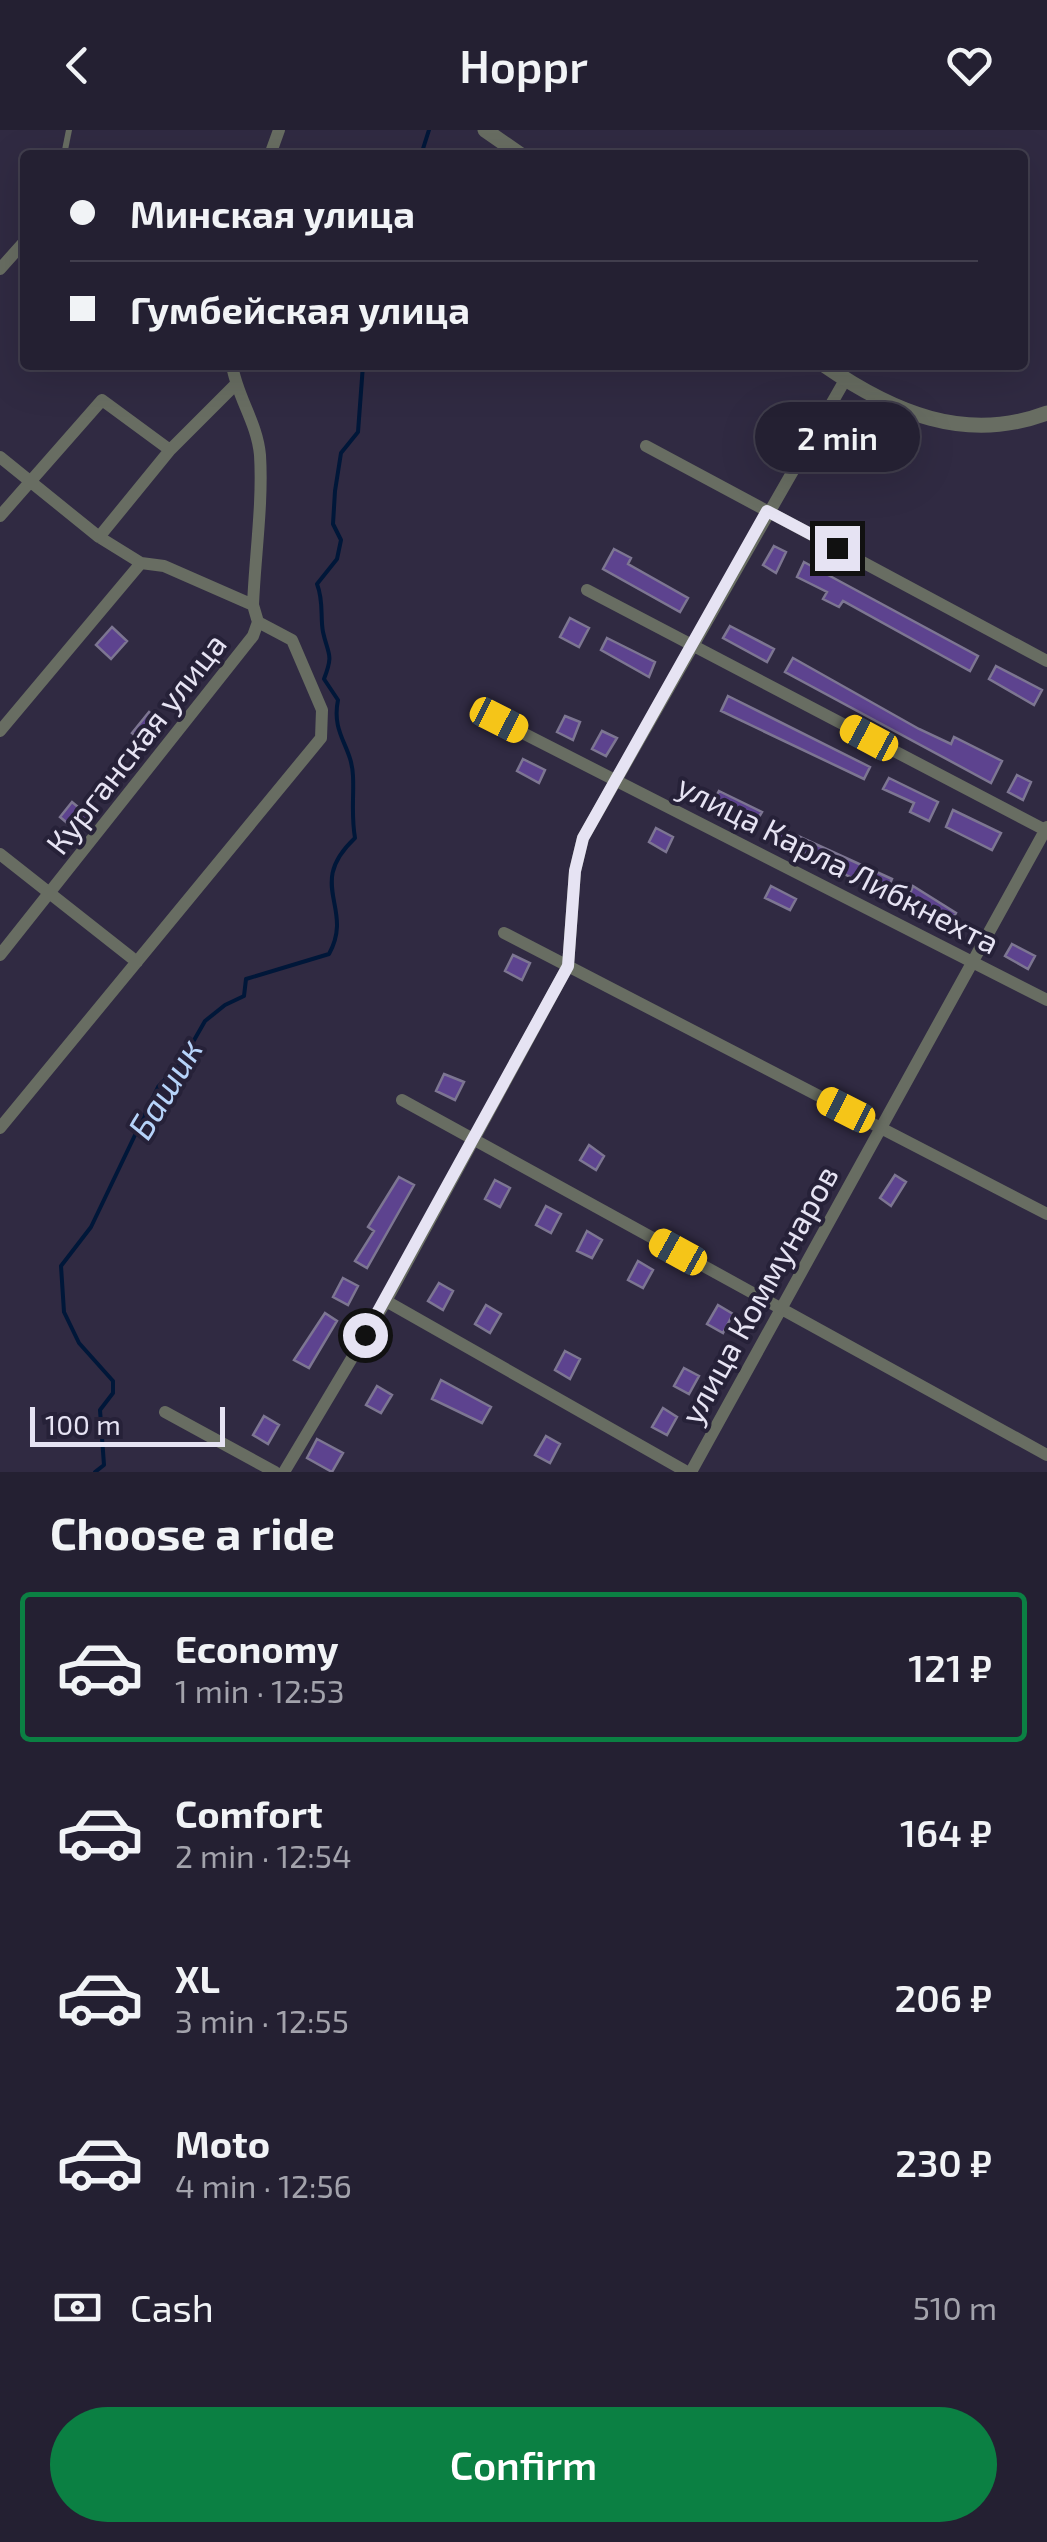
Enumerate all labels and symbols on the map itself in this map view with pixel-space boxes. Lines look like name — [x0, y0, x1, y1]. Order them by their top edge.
callout: 2 min — [754, 403, 920, 473]
route end — [815, 526, 860, 571]
street label: Курганская улица — [37, 625, 234, 862]
car — [465, 693, 533, 747]
car — [835, 711, 903, 765]
street label: улица Карла Либкнехта — [671, 765, 1006, 962]
water label: Башик — [118, 1030, 210, 1146]
car — [812, 1083, 880, 1137]
street label: улица Коммунаров — [671, 1158, 846, 1430]
car — [644, 1224, 712, 1280]
route start — [343, 1313, 388, 1358]
scale bar — [30, 1402, 225, 1446]

